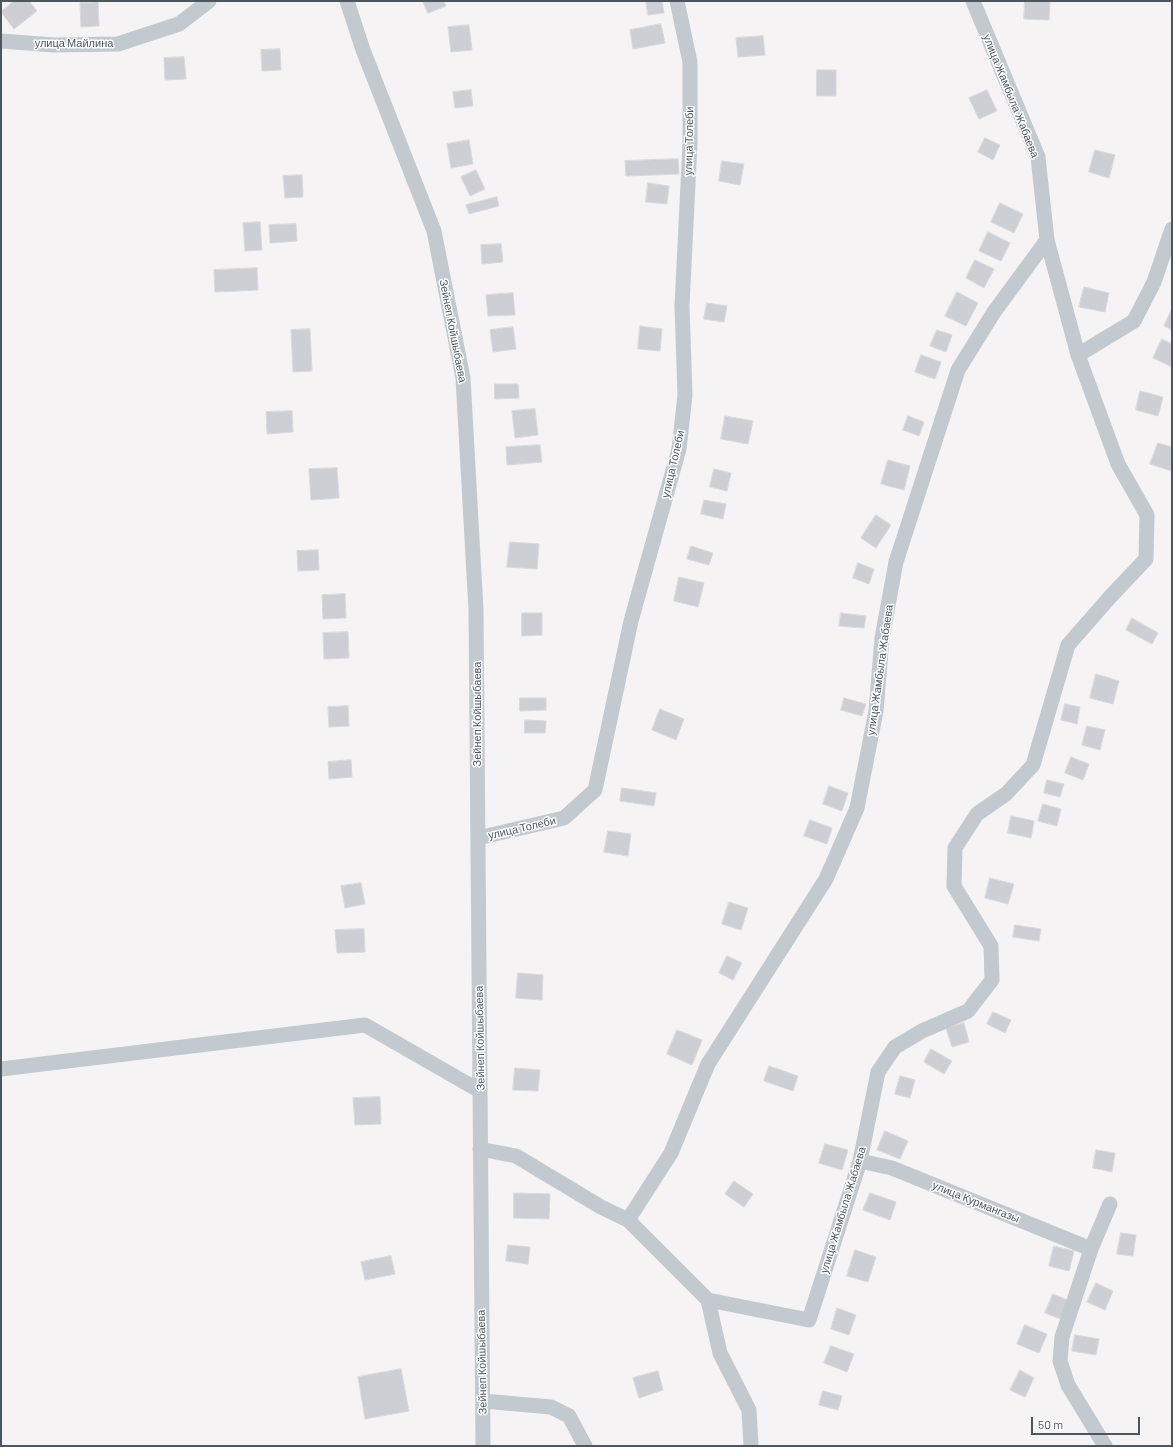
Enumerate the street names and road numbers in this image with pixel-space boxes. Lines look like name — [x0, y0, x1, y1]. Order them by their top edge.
street label: улица Жамбыла Жабаева — [980, 32, 1042, 160]
street label: улица Майлина — [35, 36, 113, 50]
street label: улица Толеби — [682, 106, 696, 176]
street label: Зейнеп Койшыбаева — [437, 278, 469, 384]
street label: улица Толеби — [659, 429, 687, 499]
street label: улица Жамбыла Жабаева — [864, 604, 896, 736]
street label: Зейнеп Койшыбаева — [470, 662, 484, 766]
street label: улица Толеби — [487, 814, 557, 842]
street label: Зейнеп Койшыбаева — [472, 986, 488, 1090]
street label: улица Жамбыла Жабаева — [817, 1145, 869, 1275]
street label: улица Курмангазы — [931, 1178, 1021, 1226]
street label: Зейнеп Койшыбаева — [474, 1310, 490, 1414]

